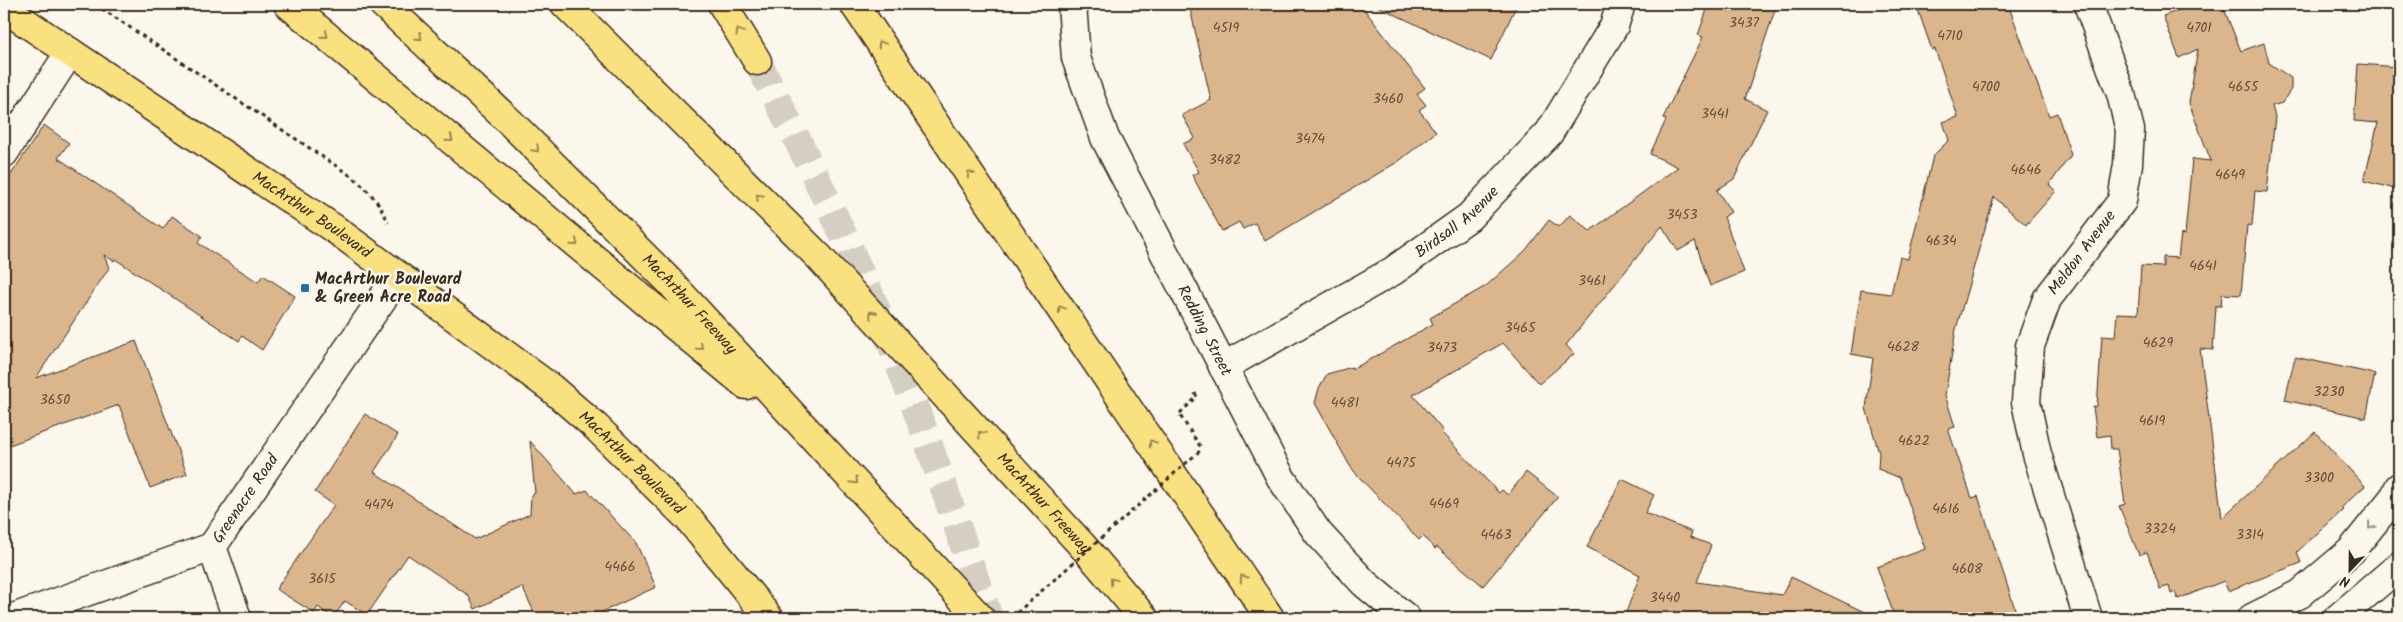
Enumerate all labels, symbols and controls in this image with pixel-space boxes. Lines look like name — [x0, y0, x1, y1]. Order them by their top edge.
house number: 3437 — [1729, 12, 1760, 34]
house number: 4519 — [1213, 17, 1239, 39]
house number: 4701 — [2186, 17, 2212, 39]
house number: 4710 — [1937, 25, 1963, 47]
one-way arrow — [736, 29, 746, 38]
one-way arrow — [319, 30, 328, 38]
one-way arrow — [413, 31, 422, 40]
one-way arrow — [878, 40, 888, 49]
house number: 4700 — [1972, 76, 2000, 98]
house number: 4655 — [2228, 76, 2260, 98]
house number: 3460 — [1373, 88, 1403, 110]
house number: 3441 — [1701, 103, 1729, 125]
house number: 3474 — [1295, 128, 1325, 150]
one-way arrow — [444, 134, 453, 142]
one-way arrow — [531, 143, 540, 152]
house number: 3482 — [1209, 149, 1241, 171]
house number: 4646 — [2011, 159, 2042, 181]
house number: 4649 — [2215, 164, 2245, 186]
street label: MacArthur Boulevard — [247, 165, 378, 265]
one-way arrow — [966, 170, 976, 179]
street label: Birdsall Avenue — [1410, 180, 1505, 264]
one-way arrow — [756, 194, 765, 203]
house number: 3453 — [1666, 204, 1698, 226]
street label: Meldon Avenue — [2042, 205, 2122, 301]
house number: 4634 — [1925, 230, 1957, 252]
one-way arrow — [569, 238, 578, 246]
street label: MacArthur Freeway — [636, 248, 744, 360]
house number: 4641 — [2189, 255, 2217, 277]
place label: MacArthur Boulevard & Green Acre Road — [315, 267, 462, 310]
house number: 3461 — [1578, 270, 1606, 292]
street label: Redding Street — [1171, 281, 1239, 381]
marker: MacArthur Boulevard & Green Acre Road — [299, 282, 311, 294]
one-way arrow — [1057, 305, 1067, 314]
one-way arrow — [869, 310, 878, 319]
house number: 3465 — [1504, 317, 1537, 339]
house number: 4629 — [2143, 332, 2173, 354]
house number: 4628 — [1887, 336, 1920, 358]
house number: 3473 — [1427, 337, 1457, 359]
one-way arrow — [694, 341, 703, 350]
house number: 3230 — [2313, 381, 2345, 403]
house number: 3650 — [40, 389, 70, 411]
house number: 4481 — [1331, 392, 1359, 414]
street label: MacArthur Boulevard — [573, 405, 691, 521]
house number: 4619 — [2139, 410, 2166, 432]
one-way arrow — [978, 430, 987, 439]
house number: 4622 — [1898, 430, 1930, 452]
one-way arrow — [1149, 440, 1158, 449]
street label: MacArthur Freeway — [991, 447, 1097, 560]
street label: Greenacre Road — [206, 448, 285, 548]
house number: 4475 — [1386, 452, 1417, 474]
house number: 3300 — [2304, 467, 2334, 489]
one-way arrow — [849, 475, 858, 484]
house number: 4469 — [1429, 493, 1459, 515]
house number: 4474 — [364, 494, 394, 516]
house number: 4616 — [1932, 498, 1960, 520]
house number: 3324 — [2144, 518, 2176, 540]
one-way arrow — [2368, 520, 2377, 530]
house number: 4463 — [1480, 524, 1512, 546]
house number: 3314 — [2236, 524, 2264, 546]
north arrow — [2326, 544, 2376, 594]
house number: 4466 — [605, 556, 636, 578]
house number: 4608 — [1952, 558, 1983, 580]
house number: 3615 — [308, 568, 337, 590]
text: N — [2337, 569, 2354, 593]
one-way arrow — [1240, 574, 1249, 584]
one-way arrow — [1110, 578, 1118, 587]
house number: 3440 — [1650, 587, 1680, 609]

